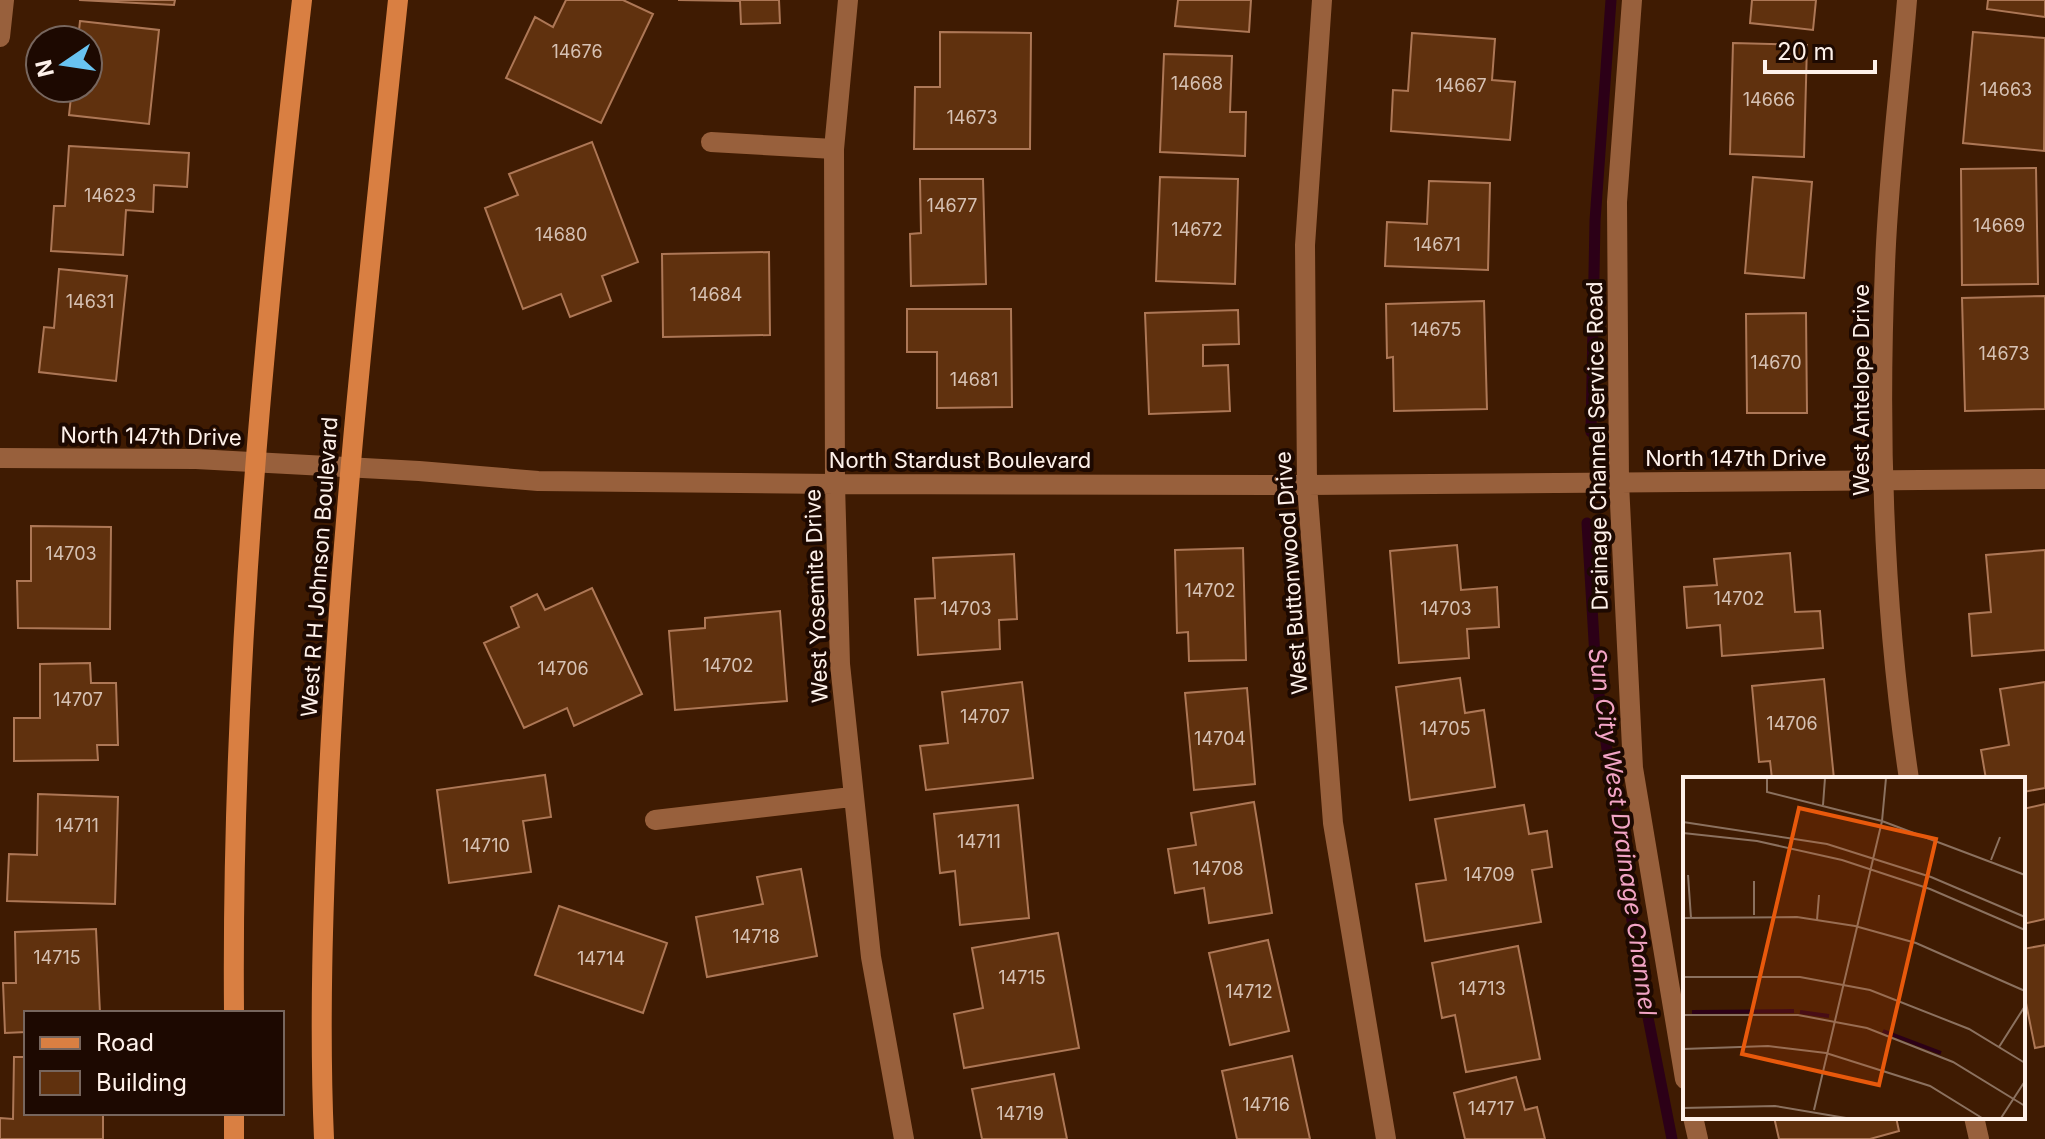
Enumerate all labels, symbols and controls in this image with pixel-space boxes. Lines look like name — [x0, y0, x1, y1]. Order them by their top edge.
north arrow — [24, 24, 104, 104]
scale bar — [1765, 24, 1875, 74]
text: 20 m — [1777, 37, 1835, 66]
house number: 14676 — [551, 41, 603, 62]
text: N — [30, 57, 59, 80]
house number: 14668 — [1171, 73, 1223, 94]
house number: 14667 — [1435, 75, 1487, 96]
house number: 14663 — [1980, 79, 2032, 100]
house number: 14666 — [1743, 89, 1795, 110]
house number: 14673 — [946, 107, 998, 128]
house number: 14623 — [84, 185, 136, 206]
house number: 14677 — [927, 195, 977, 216]
house number: 14669 — [1973, 215, 2025, 236]
house number: 14672 — [1171, 219, 1223, 240]
house number: 14680 — [535, 224, 587, 245]
house number: 14671 — [1413, 234, 1461, 255]
street label: Drainage Channel Service Road — [1581, 281, 1613, 611]
house number: 14684 — [690, 284, 742, 305]
street label: West Antelope Drive — [1848, 284, 1874, 496]
house number: 14631 — [66, 291, 114, 312]
house number: 14675 — [1410, 319, 1462, 340]
house number: 14673 — [1978, 343, 2030, 364]
house number: 14670 — [1750, 352, 1802, 373]
house number: 14681 — [950, 369, 998, 390]
street label: West R H Johnson Boulevard — [296, 416, 342, 718]
street label: North 147th Drive — [60, 421, 242, 451]
street label: North 147th Drive — [1645, 445, 1827, 471]
street label: North Stardust Boulevard — [829, 447, 1091, 473]
street label: West Buttonwood Drive — [1270, 450, 1312, 696]
street label: West Yosemite Drive — [799, 488, 833, 704]
house number: 14703 — [45, 543, 97, 564]
house number: 14702 — [1184, 580, 1236, 601]
house number: 14702 — [1713, 588, 1765, 609]
house number: 14703 — [940, 598, 992, 619]
house number: 14703 — [1420, 598, 1472, 619]
water label: Sun City West Drainage Channel — [1582, 646, 1663, 1018]
house number: 14702 — [702, 655, 754, 676]
house number: 14706 — [537, 658, 589, 679]
house number: 14707 — [53, 689, 103, 710]
house number: 14707 — [960, 706, 1010, 727]
house number: 14706 — [1766, 713, 1818, 734]
house number: 14705 — [1419, 718, 1471, 739]
house number: 14704 — [1194, 728, 1246, 749]
inset map — [1683, 777, 2025, 1119]
house number: 14711 — [55, 815, 99, 836]
house number: 14711 — [957, 831, 1001, 852]
house number: 14710 — [462, 835, 510, 856]
house number: 14708 — [1192, 858, 1244, 879]
house number: 14709 — [1463, 864, 1515, 885]
house number: 14718 — [732, 926, 780, 947]
house number: 14715 — [33, 947, 81, 968]
house number: 14714 — [577, 948, 625, 969]
house number: 14715 — [998, 967, 1046, 988]
house number: 14713 — [1458, 978, 1506, 999]
house number: 14712 — [1225, 981, 1273, 1002]
legend — [24, 1011, 284, 1115]
text: Road — [96, 1028, 154, 1057]
text: Building — [96, 1068, 187, 1097]
house number: 14716 — [1242, 1094, 1290, 1115]
house number: 14717 — [1468, 1098, 1514, 1119]
house number: 14719 — [996, 1103, 1044, 1124]

